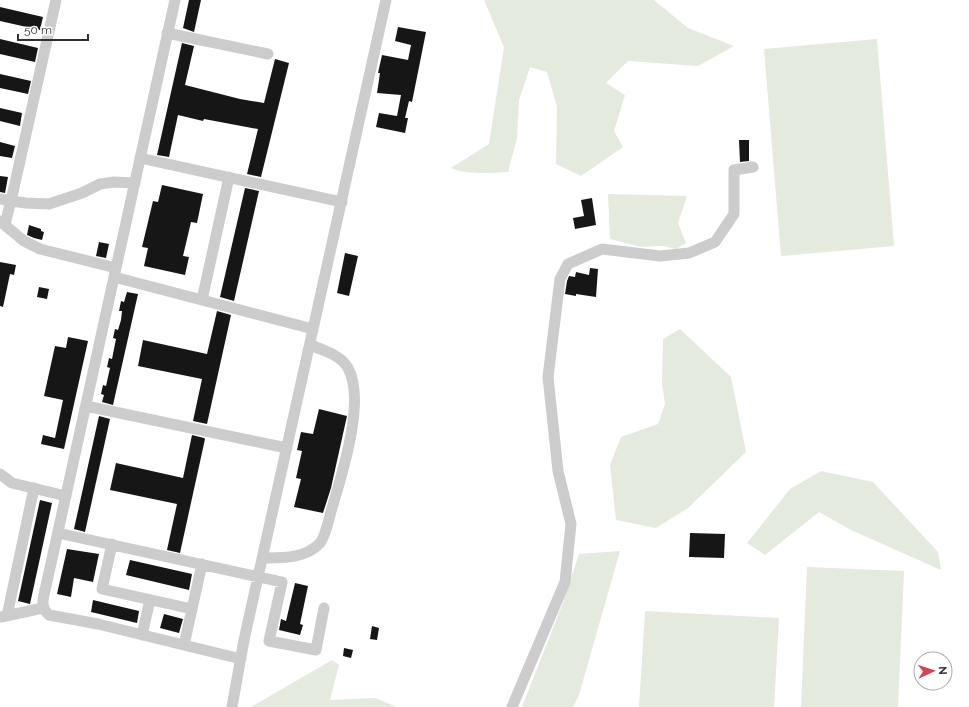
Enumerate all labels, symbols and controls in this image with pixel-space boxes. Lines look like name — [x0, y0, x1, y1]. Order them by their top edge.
scale bar — [18, 16, 88, 42]
text: 50 m — [24, 23, 52, 37]
north arrow — [913, 651, 953, 691]
text: N — [936, 666, 949, 675]

